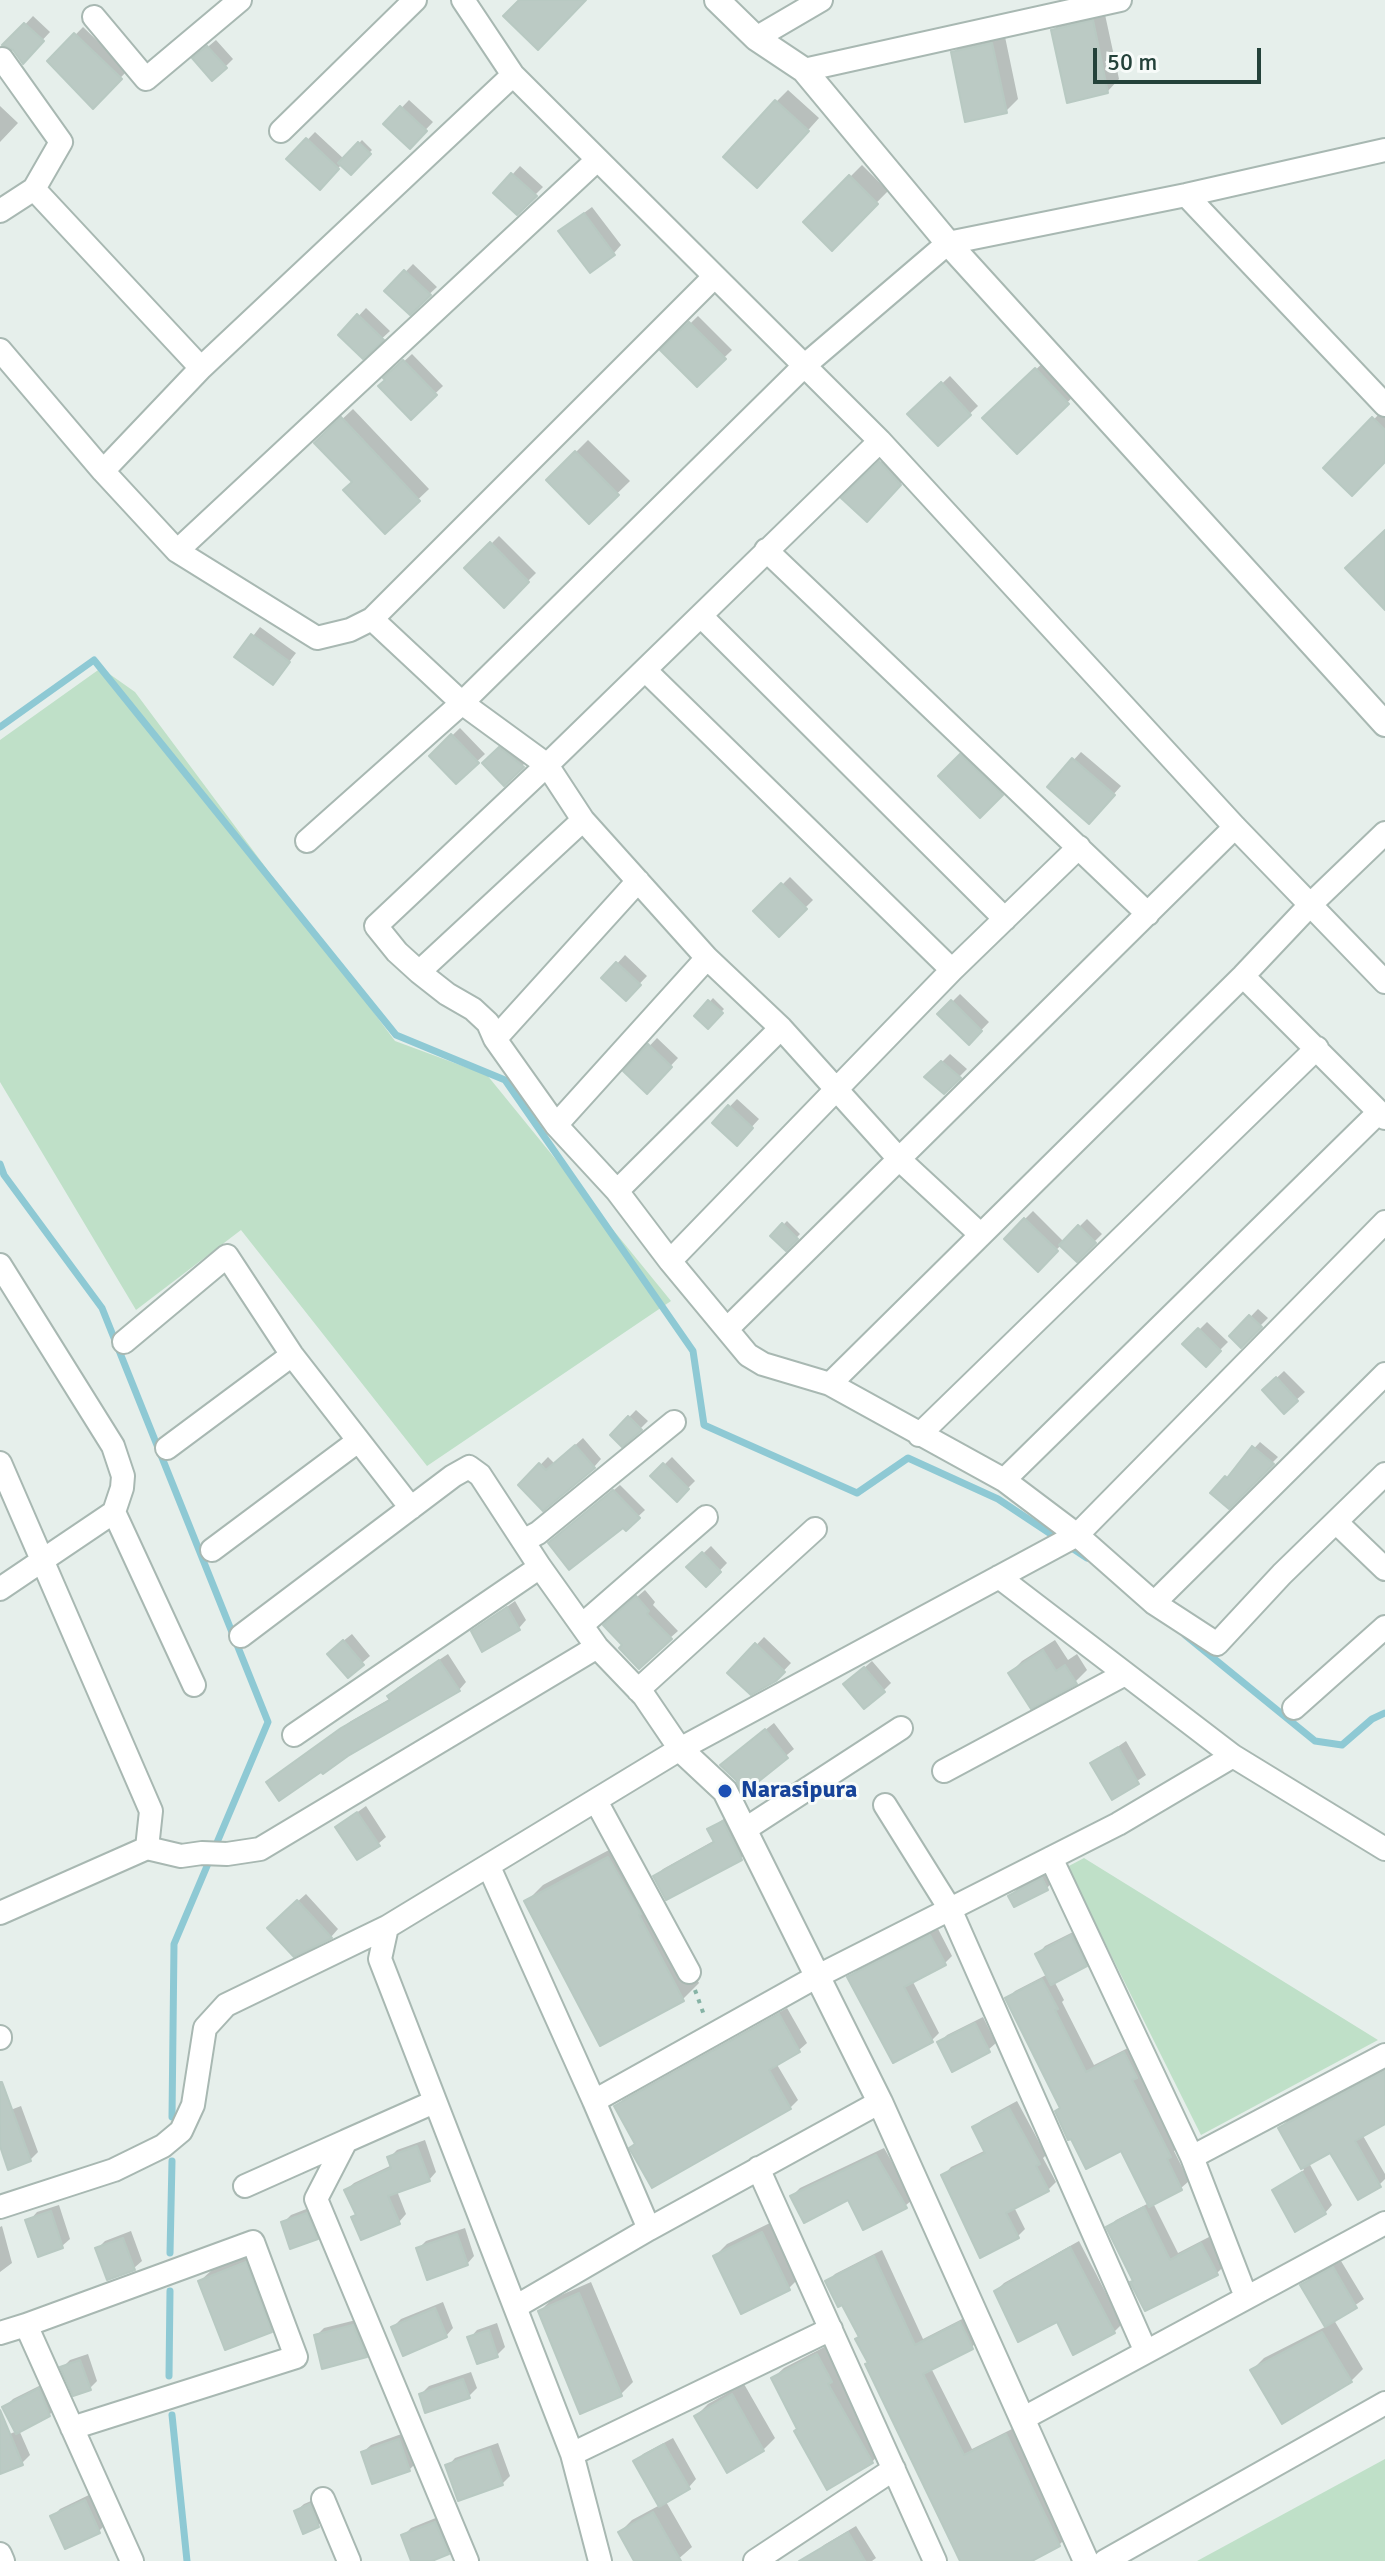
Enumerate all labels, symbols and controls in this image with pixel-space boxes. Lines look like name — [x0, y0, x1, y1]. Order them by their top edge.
scale bar — [1097, 32, 1265, 82]
text: 50 m — [1107, 47, 1157, 77]
place label: Narasipura — [741, 1777, 857, 1805]
marker: Narasipura — [716, 1782, 734, 1800]

